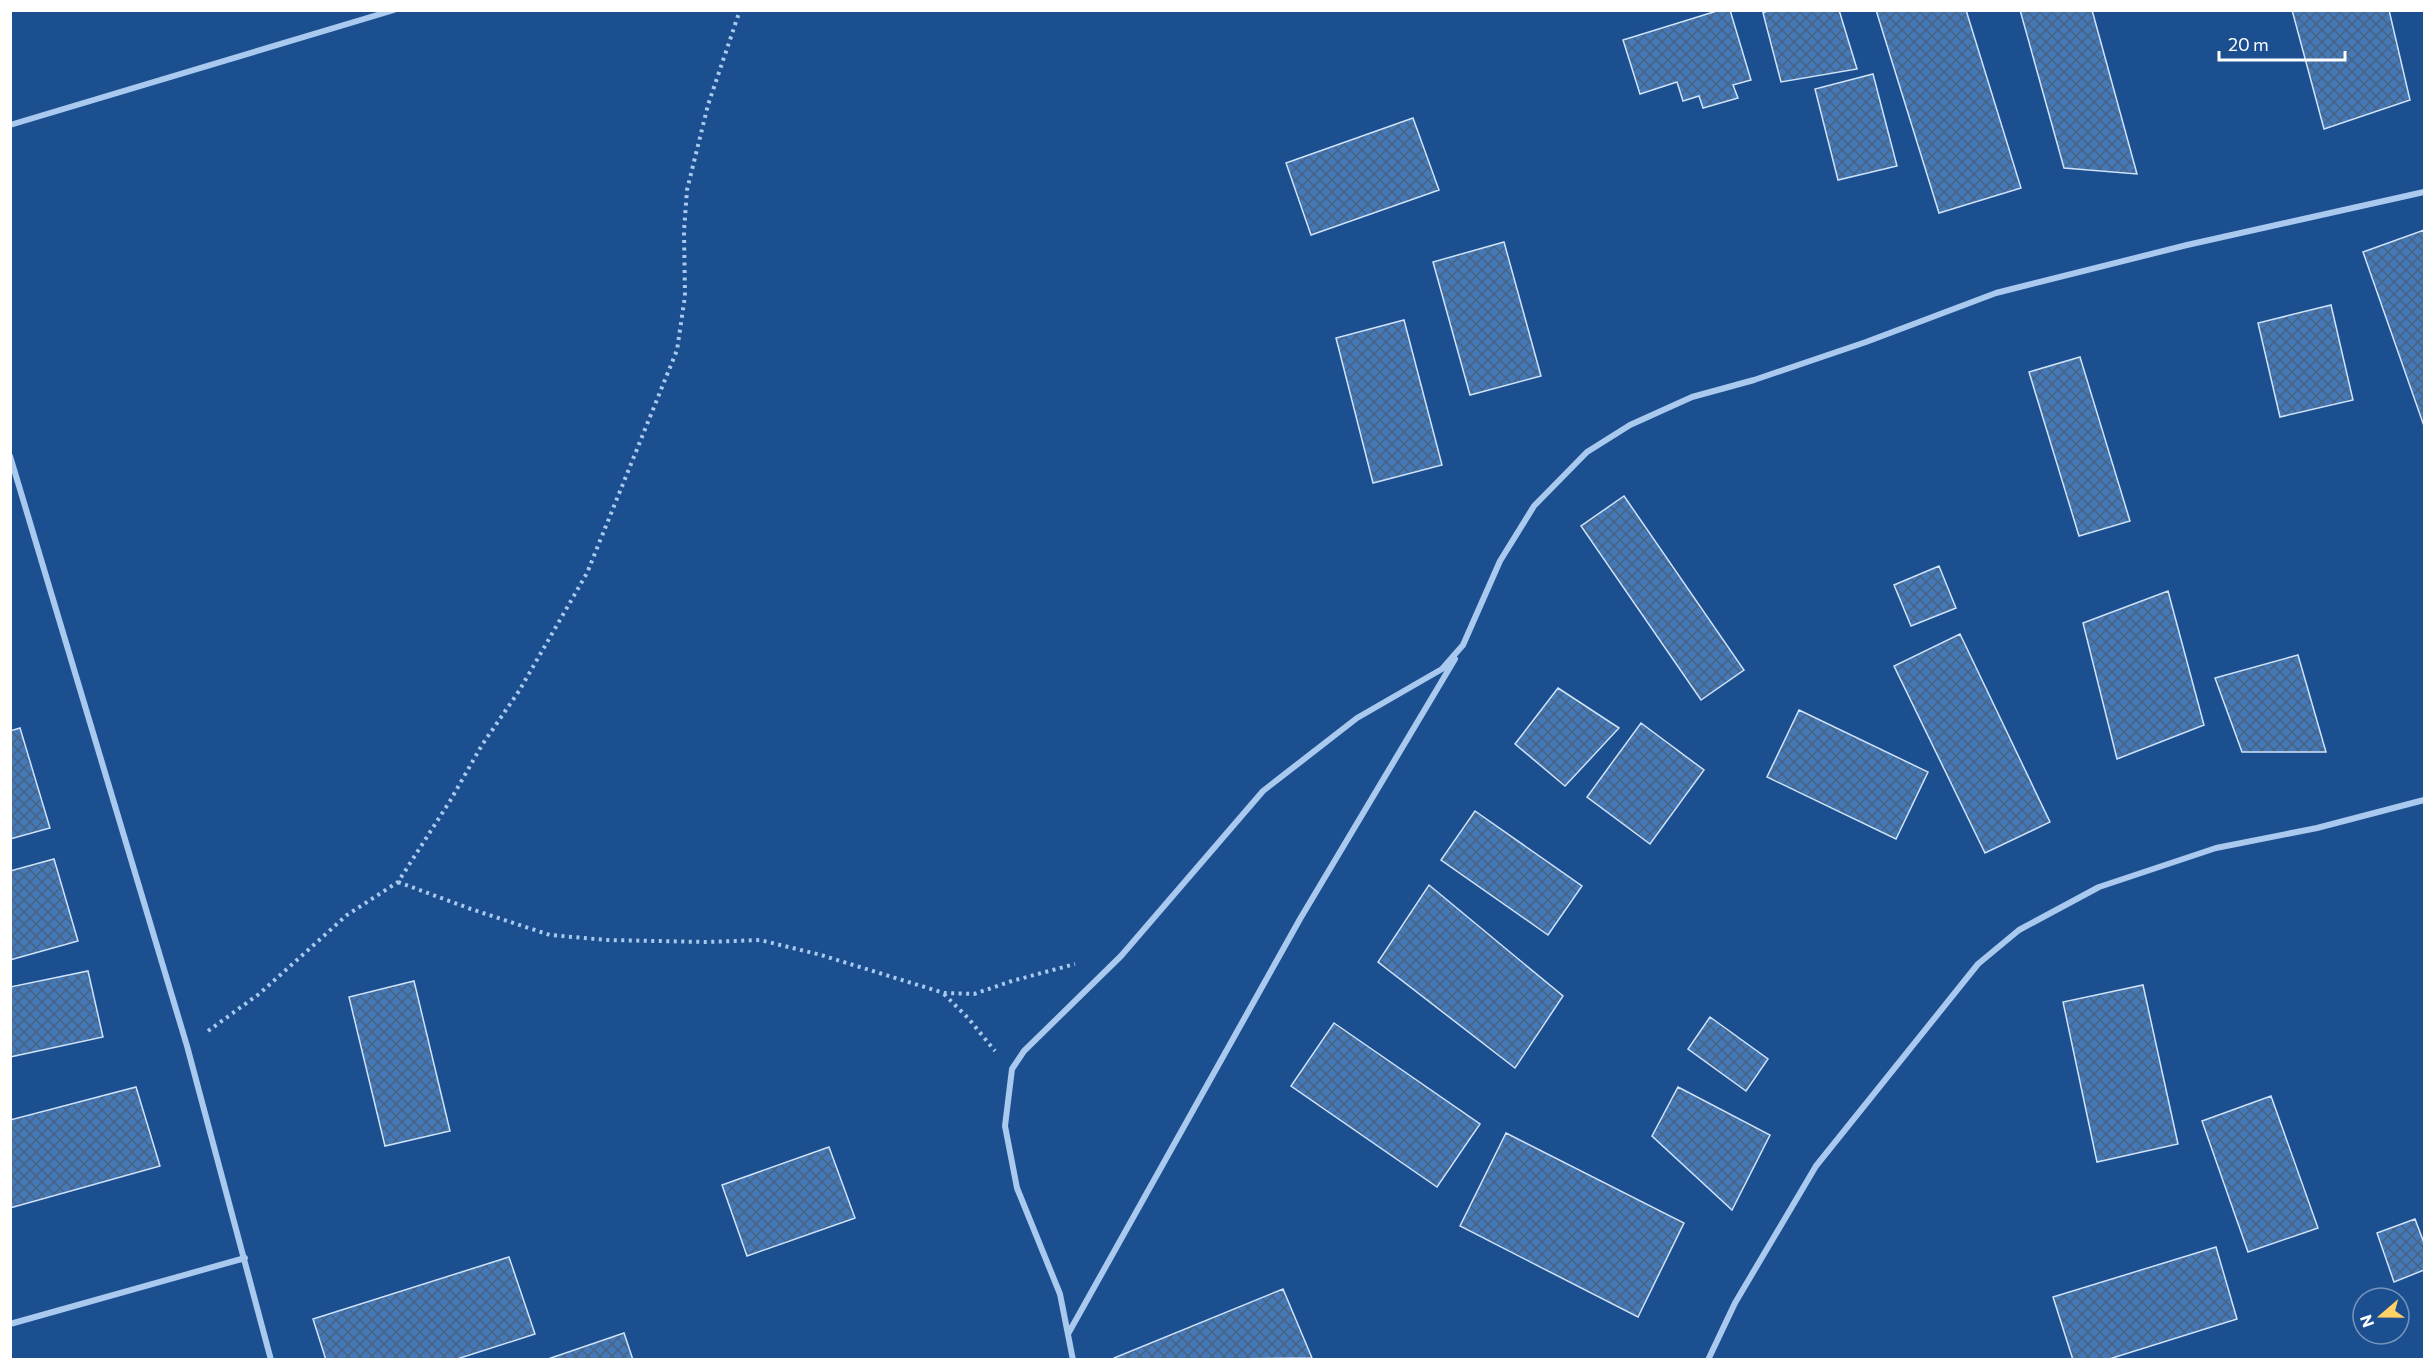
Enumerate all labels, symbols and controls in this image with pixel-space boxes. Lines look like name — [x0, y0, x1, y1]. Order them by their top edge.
scale bar — [2219, 24, 2345, 62]
text: 20 m — [2228, 33, 2269, 55]
north arrow — [2351, 1286, 2411, 1346]
text: N — [2355, 1312, 2377, 1330]

